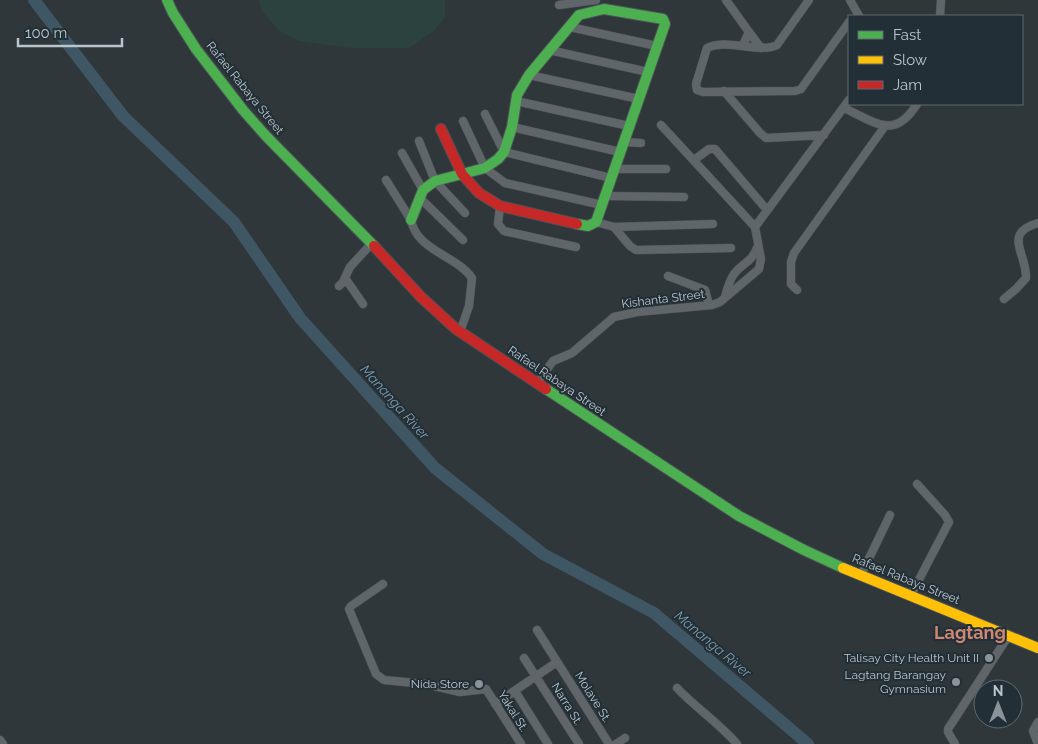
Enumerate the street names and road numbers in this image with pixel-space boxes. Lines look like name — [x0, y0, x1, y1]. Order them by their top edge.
street label: Rafael Rabaya Street — [203, 39, 287, 137]
street label: Kishanta Street — [621, 287, 705, 311]
street label: Rafael Rabaya Street — [505, 343, 609, 419]
street label: Rafael Rabaya Street — [850, 551, 962, 607]
street label: Molave St. — [572, 669, 614, 725]
street label: Narra St. — [549, 680, 585, 728]
street label: Yakal St. — [495, 688, 531, 734]

